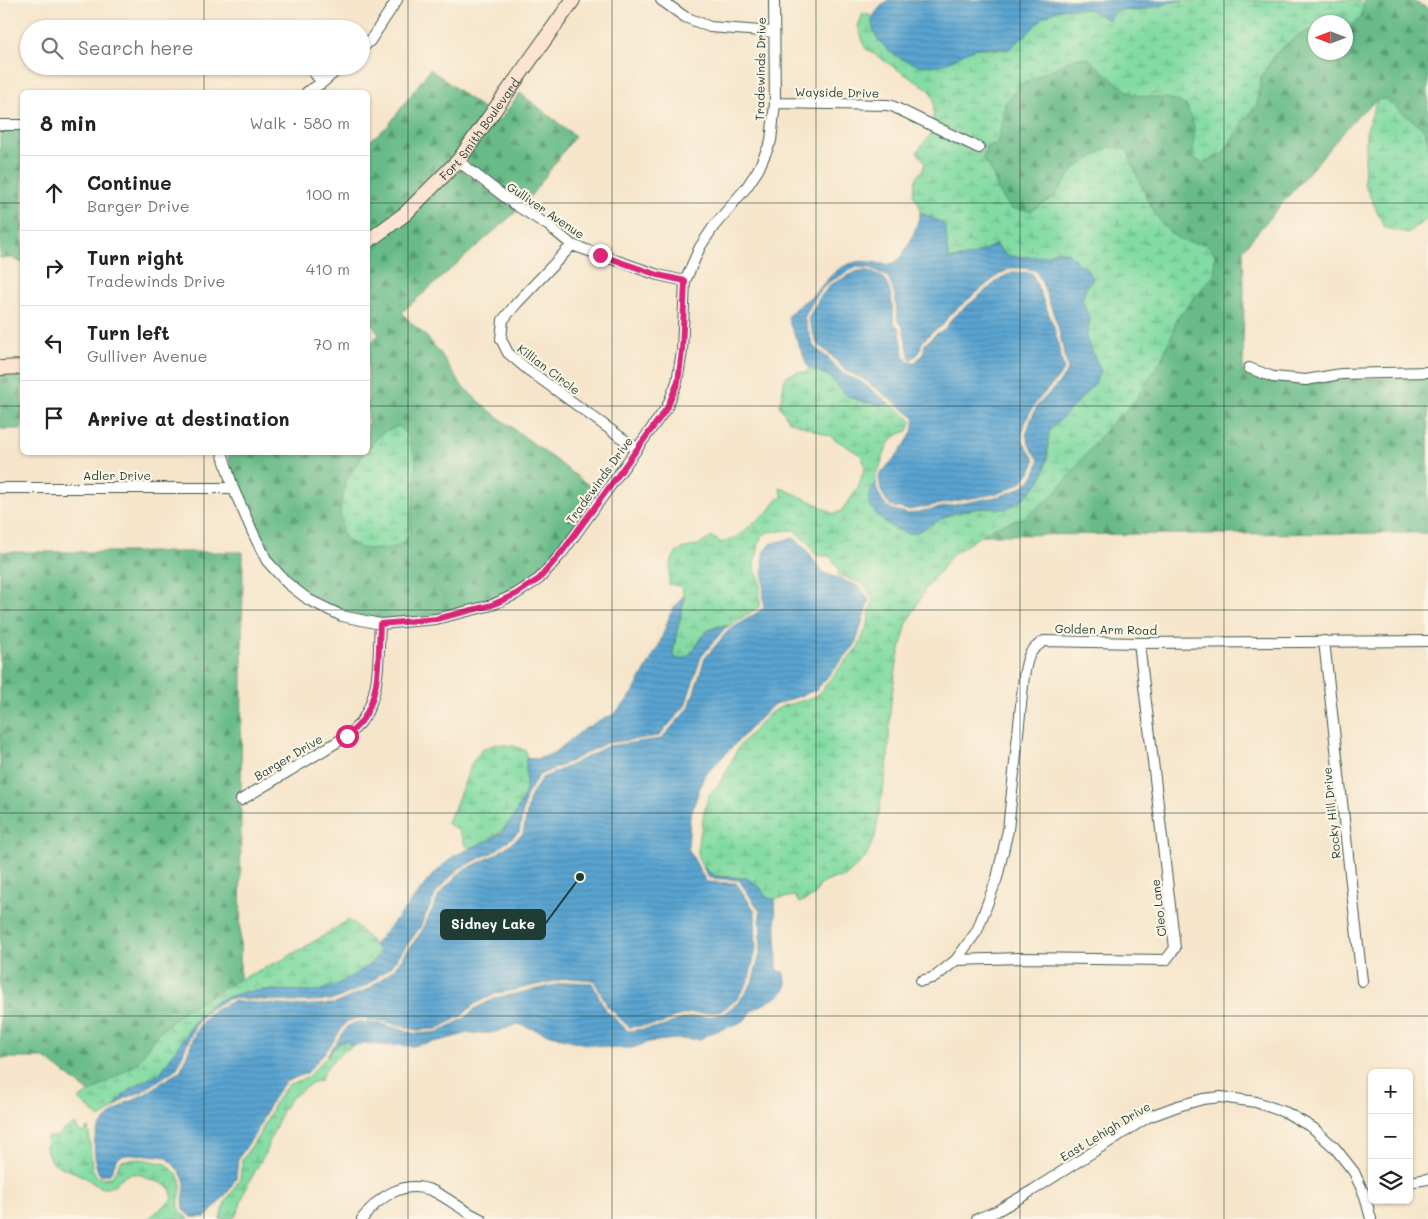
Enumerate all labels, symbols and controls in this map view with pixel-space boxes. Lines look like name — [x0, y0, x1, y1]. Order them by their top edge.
north arrow — [1308, 15, 1353, 60]
street label: Tradewinds Drive — [751, 17, 769, 121]
search box — [20, 20, 370, 75]
icon: search — [38, 34, 66, 62]
text: Search here — [78, 35, 194, 60]
street label: Fort Smith Boulevard — [436, 74, 523, 183]
street label: Wayside Drive — [795, 83, 879, 101]
text: 8 min — [40, 109, 96, 136]
text: Walk · 580 m — [250, 112, 350, 133]
text: Continue — [87, 170, 172, 195]
street label: Gulliver Avenue — [504, 178, 588, 242]
icon: ahead — [40, 179, 68, 207]
text: 100 m — [305, 183, 350, 204]
text: Barger Drive — [87, 195, 190, 216]
route end — [589, 244, 612, 267]
text: Turn right — [87, 245, 184, 270]
icon: right — [40, 254, 68, 282]
text: 410 m — [306, 258, 350, 279]
text: Tradewinds Drive — [87, 270, 225, 291]
text: Turn left — [87, 320, 170, 345]
icon: left — [40, 329, 68, 357]
text: 70 m — [313, 333, 350, 354]
street label: Killian Circle — [514, 340, 584, 398]
text: Gulliver Avenue — [87, 345, 207, 366]
icon: arrive — [40, 404, 68, 432]
text: Arrive at destination — [87, 406, 290, 431]
street label: Tradewinds Drive — [562, 433, 636, 527]
street label: Adler Drive — [83, 467, 151, 483]
street label: Golden Arm Road — [1055, 620, 1158, 638]
route start — [336, 725, 359, 748]
street label: Barger Drive — [251, 730, 325, 784]
street label: Rocky Hill Drive — [1318, 766, 1344, 860]
street label: Cleo Lane — [1147, 878, 1169, 938]
callout: Sidney Lake — [441, 910, 545, 939]
text: Sidney Lake — [451, 914, 535, 933]
map controls — [1368, 1069, 1413, 1204]
button: + — [1368, 1069, 1413, 1114]
street label: East Lehigh Drive — [1057, 1098, 1153, 1164]
button: − — [1368, 1114, 1413, 1159]
button: layers — [1368, 1159, 1413, 1204]

